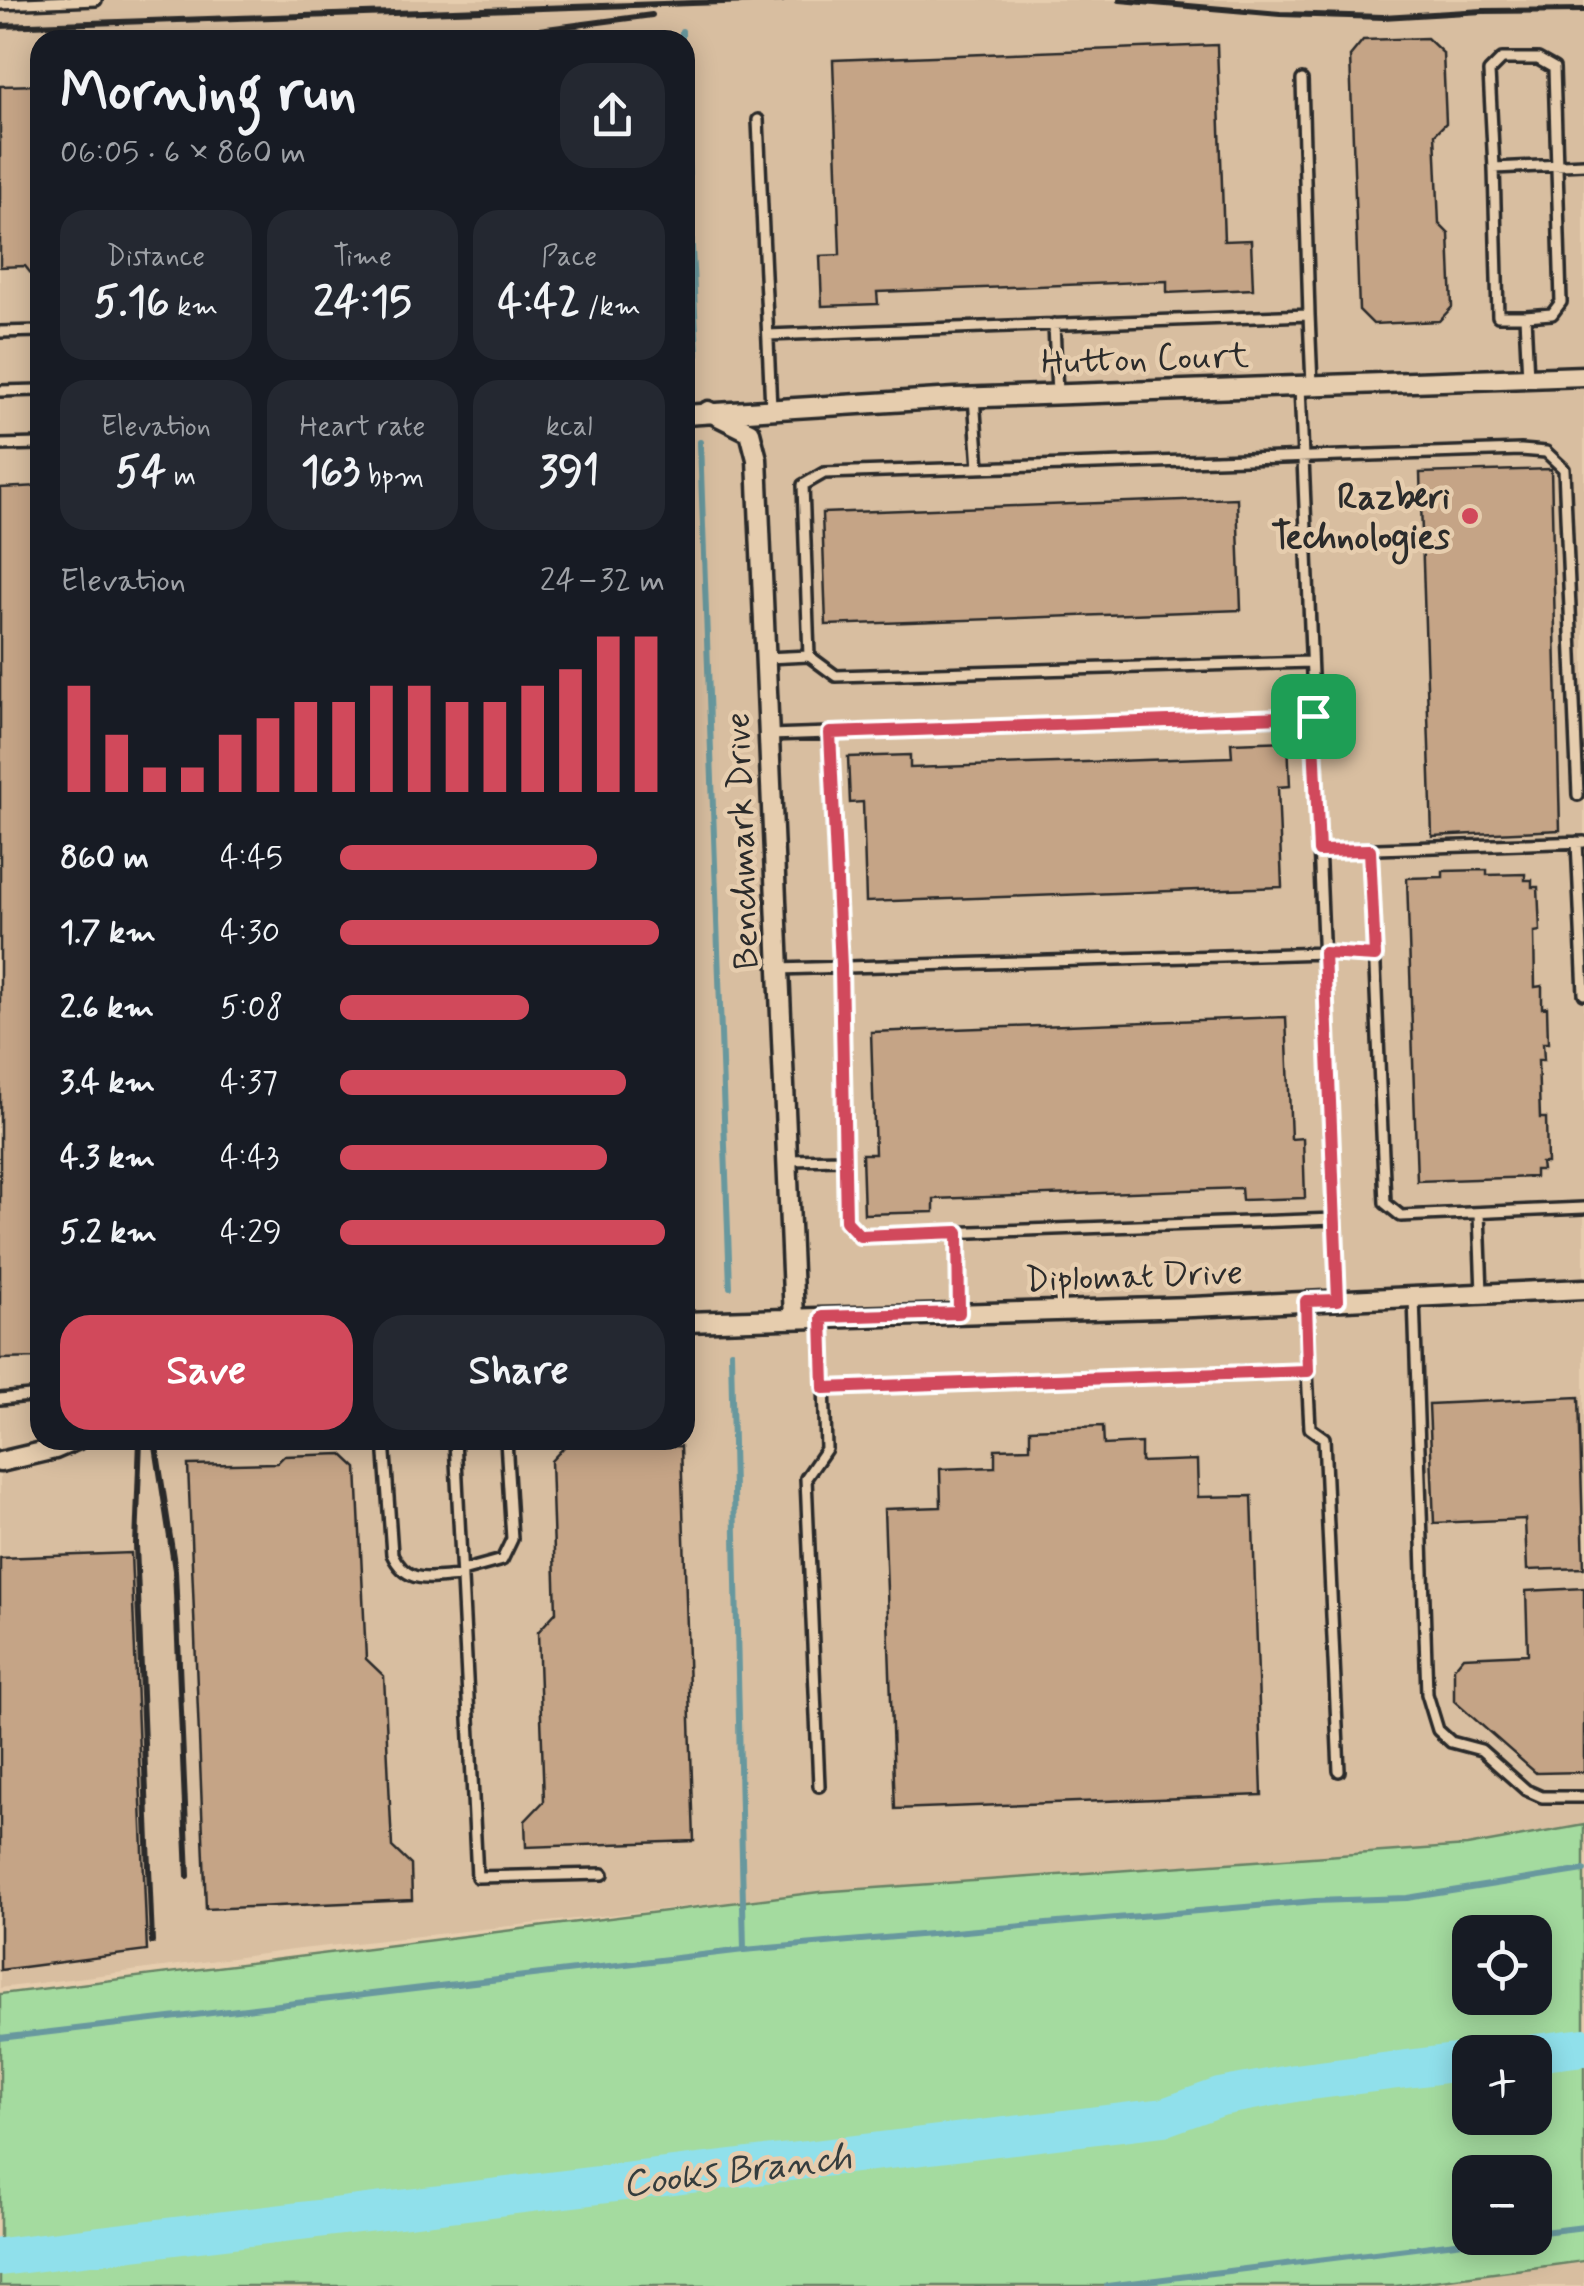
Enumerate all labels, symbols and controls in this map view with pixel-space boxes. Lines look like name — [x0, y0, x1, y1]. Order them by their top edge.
text: Morning run — [60, 58, 357, 130]
button: share — [560, 63, 665, 168]
text: 06:05 · 6 × 860 m — [60, 132, 306, 174]
text: Distance — [107, 239, 205, 276]
text: Time — [333, 239, 392, 276]
text: Pace — [541, 239, 597, 276]
text: 5.16 — [94, 276, 170, 331]
text: 24:15 — [313, 276, 412, 331]
text: 4:42 — [498, 276, 580, 331]
text: km — [170, 289, 218, 326]
text: /km — [580, 289, 641, 326]
street label: Hutton Court — [1040, 333, 1250, 387]
text: Elevation — [101, 409, 211, 446]
text: Heart rate — [300, 409, 425, 446]
text: kcal — [546, 409, 593, 446]
text: 54 — [116, 446, 166, 501]
text: 163 — [301, 446, 360, 501]
text: 391 — [539, 446, 599, 501]
text: m — [166, 459, 196, 496]
text: bpm — [360, 459, 424, 496]
place label: Razberi Technologies — [1271, 475, 1451, 565]
marker: Razberi Technologies — [1459, 505, 1481, 527]
text: Elevation — [60, 560, 186, 602]
text: 24–32 m — [540, 560, 665, 602]
pin — [1271, 674, 1356, 759]
icon: arrive — [1286, 689, 1341, 744]
street label: Benchmark Drive — [716, 711, 770, 970]
text: 860 m — [60, 837, 149, 879]
text: 4:45 — [220, 837, 283, 879]
text: 1.7 km — [60, 912, 156, 954]
text: 4:30 — [220, 912, 280, 954]
text: 2.6 km — [60, 987, 154, 1029]
text: 5:08 — [220, 987, 283, 1029]
text: 3.4 km — [60, 1062, 155, 1104]
text: 4:37 — [220, 1062, 278, 1104]
text: 4.3 km — [60, 1137, 155, 1179]
text: 4:43 — [220, 1137, 279, 1179]
text: 5.2 km — [60, 1212, 157, 1254]
text: 4:29 — [220, 1212, 282, 1254]
street label: Diplomat Drive — [1024, 1250, 1244, 1304]
button: Save — [60, 1315, 353, 1430]
button: Share — [373, 1315, 665, 1430]
map controls — [1452, 1915, 1552, 2255]
button: locate — [1452, 1915, 1552, 2015]
button: + — [1452, 2035, 1552, 2135]
water label: Cooks Branch — [620, 2133, 855, 2210]
button: − — [1452, 2155, 1552, 2255]

